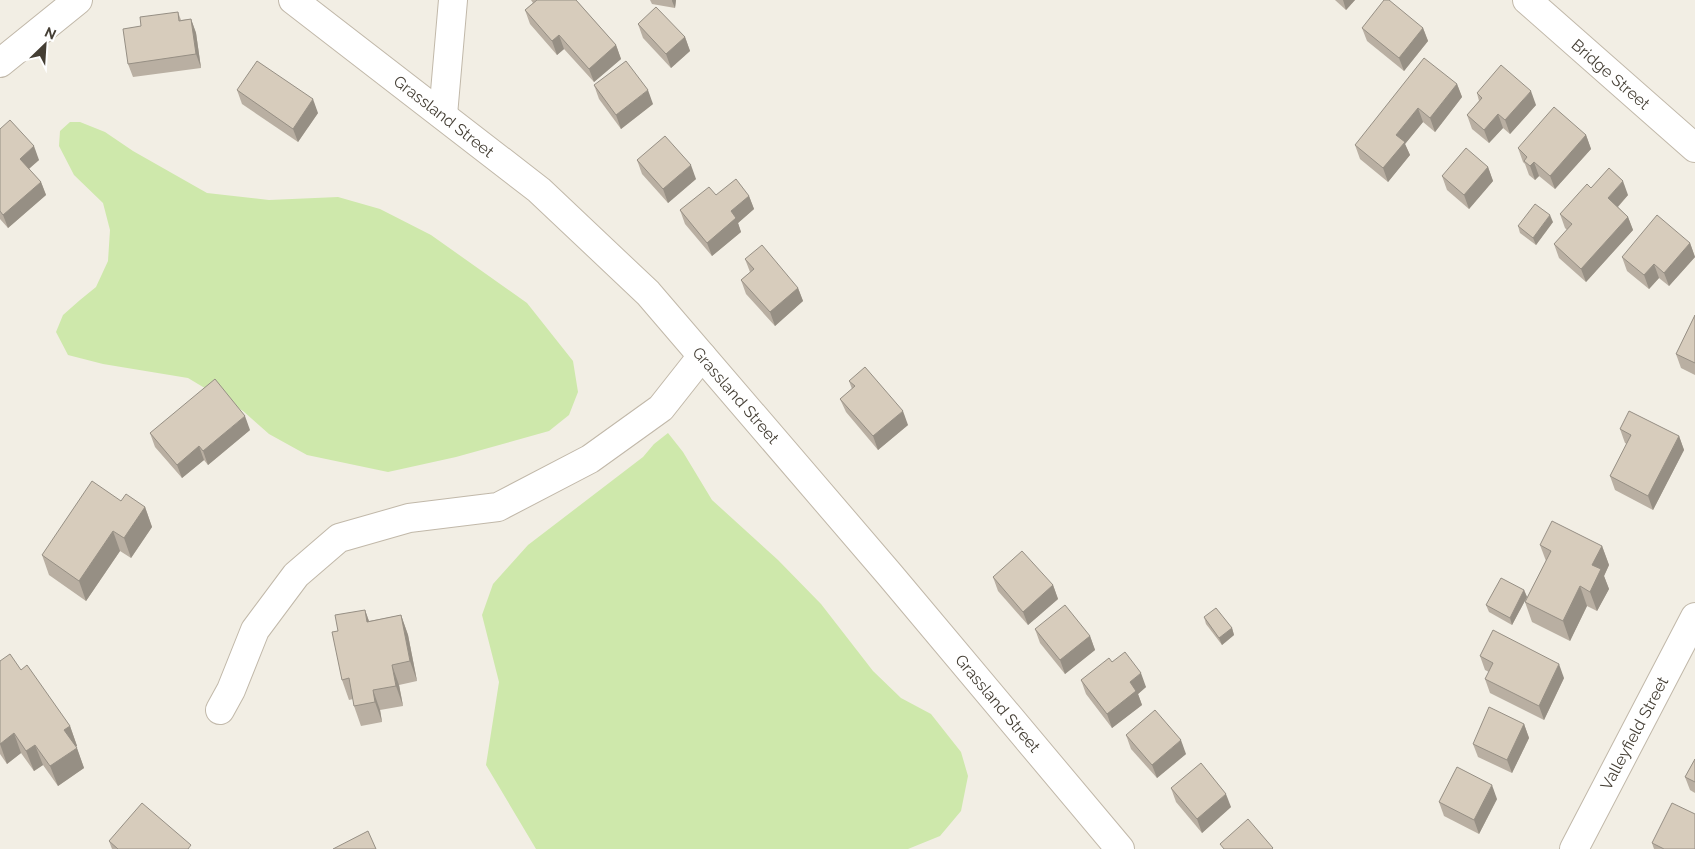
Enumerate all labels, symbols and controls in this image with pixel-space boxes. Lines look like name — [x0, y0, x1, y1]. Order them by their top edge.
north arrow — [20, 20, 70, 70]
text: N — [42, 24, 59, 43]
street label: Bridge Street — [1568, 35, 1654, 114]
street label: Grassland Street — [390, 71, 498, 162]
street label: Grassland Street — [688, 343, 783, 448]
street label: Grassland Street — [951, 650, 1045, 757]
street label: Valleyfield Street — [1597, 673, 1673, 793]

